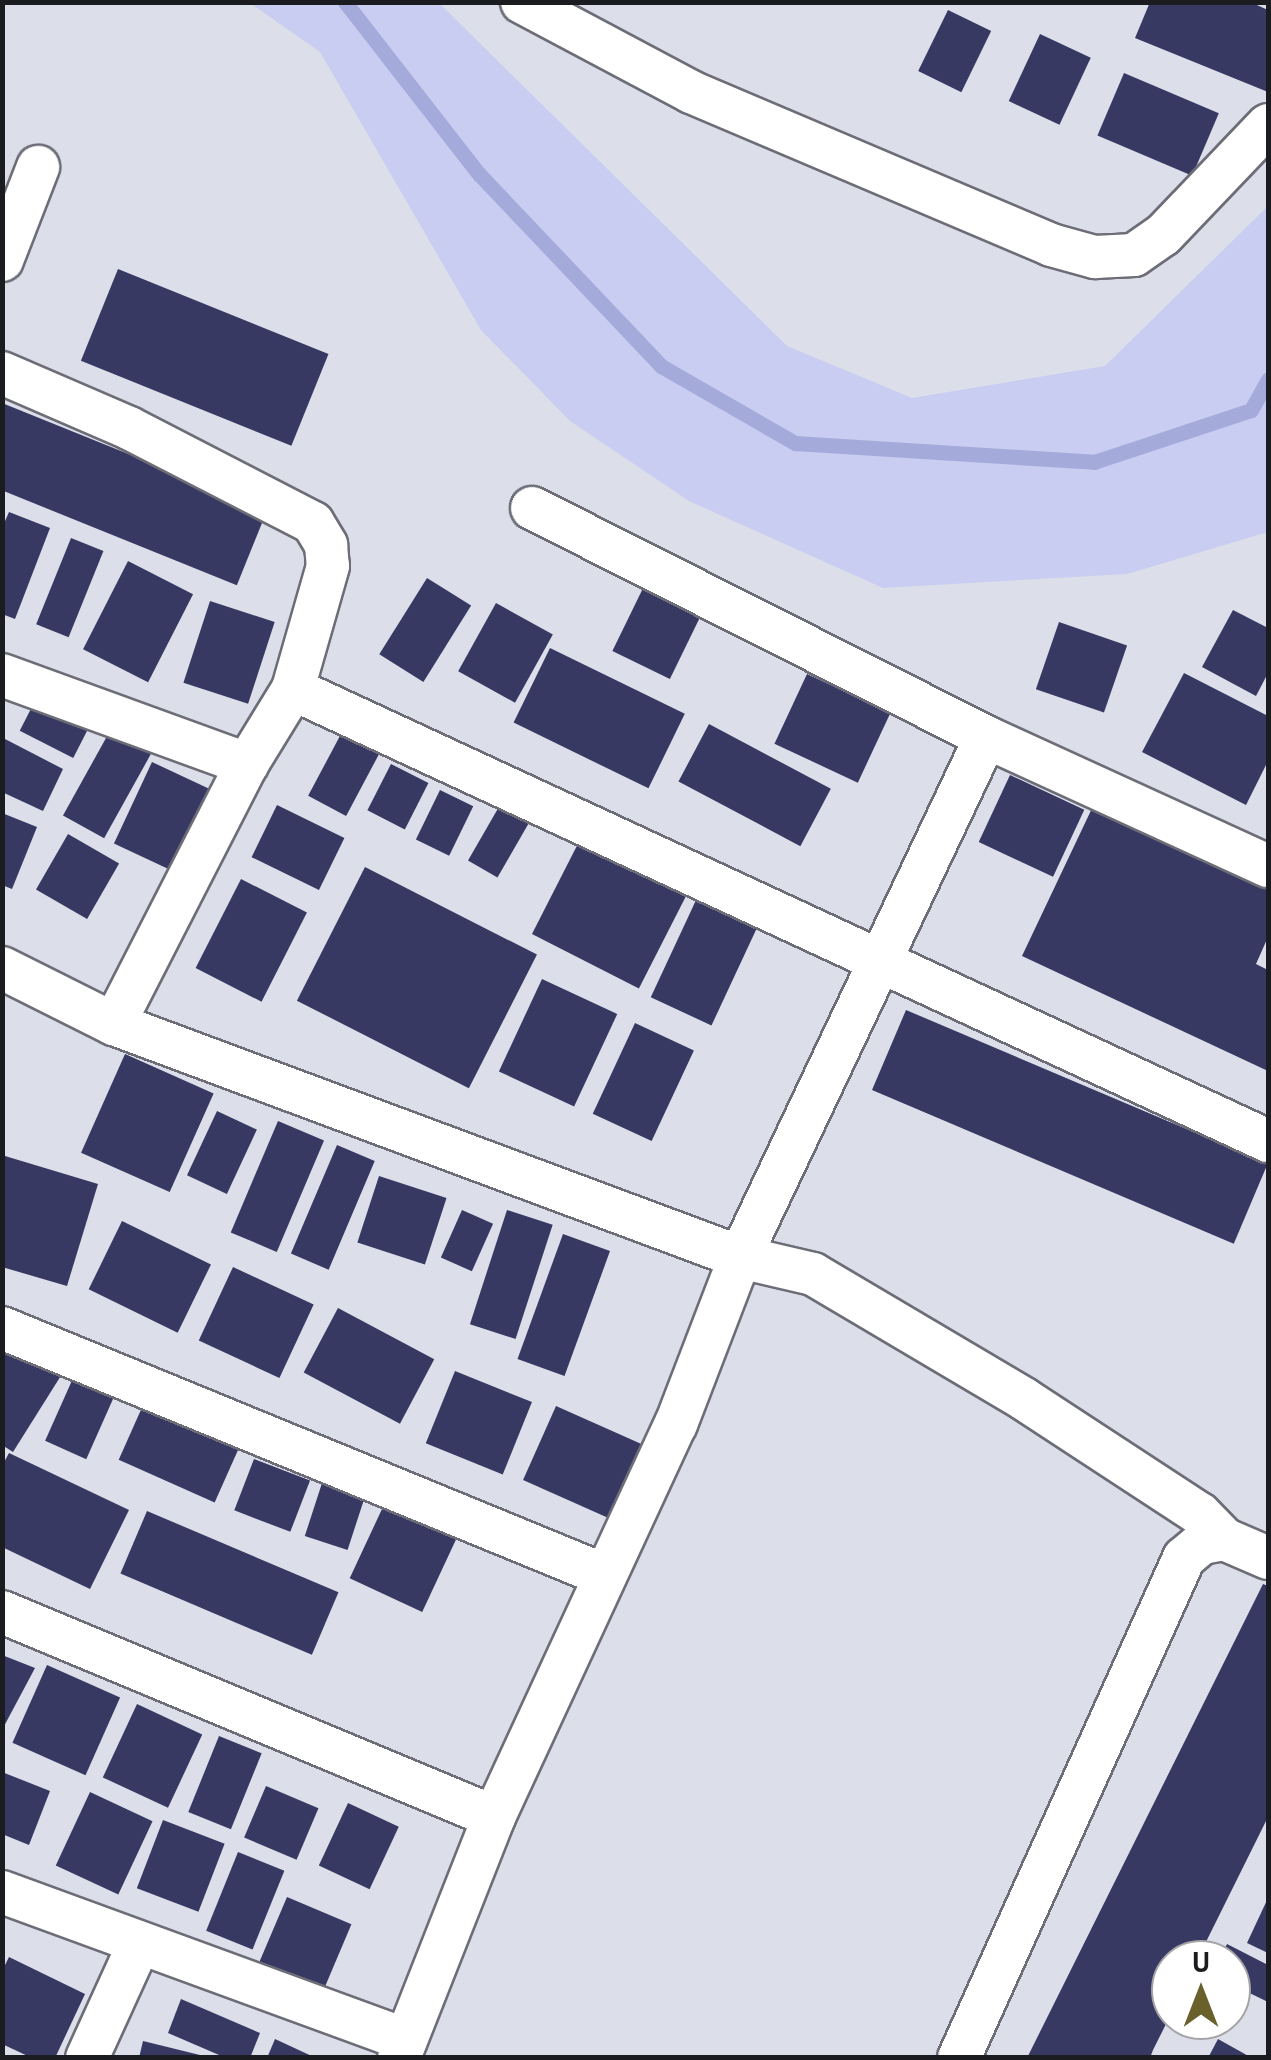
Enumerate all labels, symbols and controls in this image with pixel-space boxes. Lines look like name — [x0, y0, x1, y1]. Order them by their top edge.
north arrow — [1151, 1940, 1251, 2040]
text: U — [1192, 1943, 1210, 1980]

